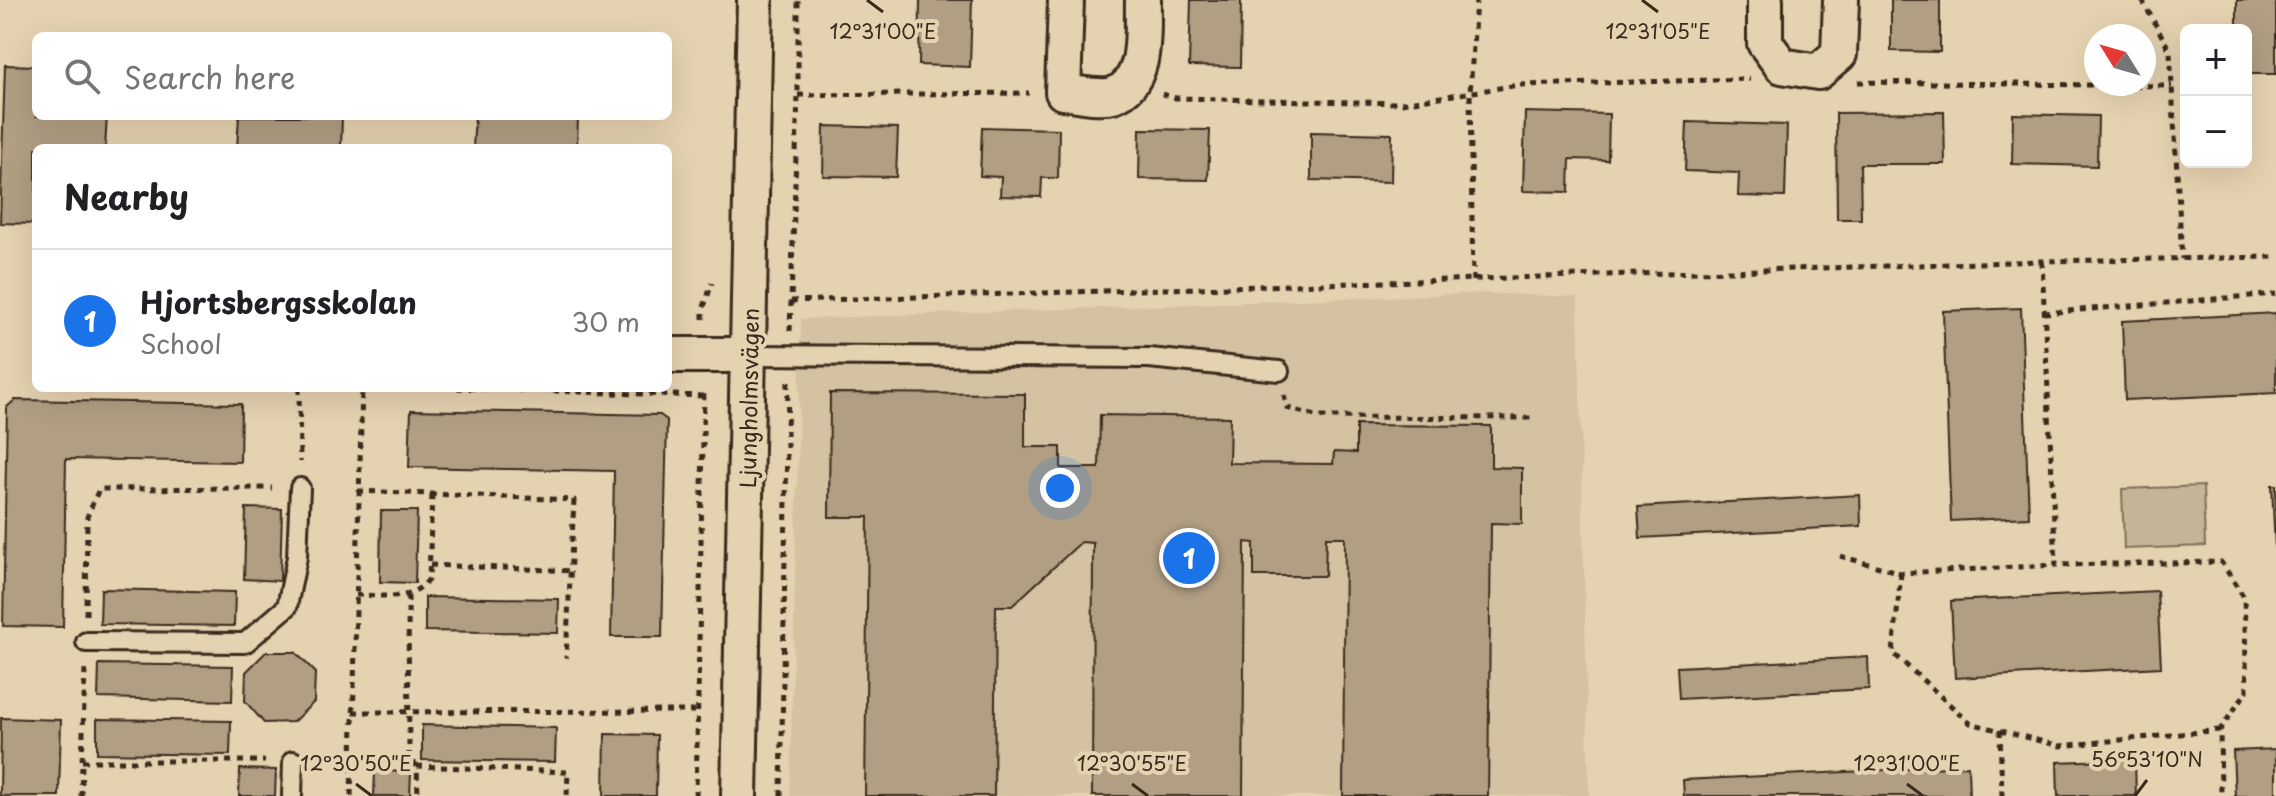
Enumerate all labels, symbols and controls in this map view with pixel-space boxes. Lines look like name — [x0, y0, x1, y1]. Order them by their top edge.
text: 12°31'00"E — [830, 16, 936, 46]
text: 12°31'05"E — [1605, 16, 1711, 46]
north arrow — [2084, 24, 2156, 96]
map controls — [2180, 24, 2252, 168]
button: + — [2180, 24, 2252, 96]
search box — [32, 32, 672, 120]
icon: search — [60, 54, 104, 98]
text: Search here — [124, 54, 296, 99]
button: − — [2180, 96, 2252, 168]
text: Nearby — [64, 170, 189, 222]
text: Hjortsbergsskolan — [140, 279, 417, 324]
text: 1 — [84, 302, 96, 341]
text: 30 m — [572, 302, 640, 341]
street label: Ljungholmsvägen — [730, 308, 766, 488]
text: School — [140, 324, 222, 363]
your location — [1040, 468, 1080, 508]
pin: 1 — [1163, 528, 1215, 588]
text: 56°53'10"N — [2091, 744, 2203, 774]
text: 12°30'50"E — [300, 748, 412, 778]
text: 12°30'55"E — [1077, 748, 1187, 778]
text: 12°31'00"E — [1854, 748, 1960, 778]

